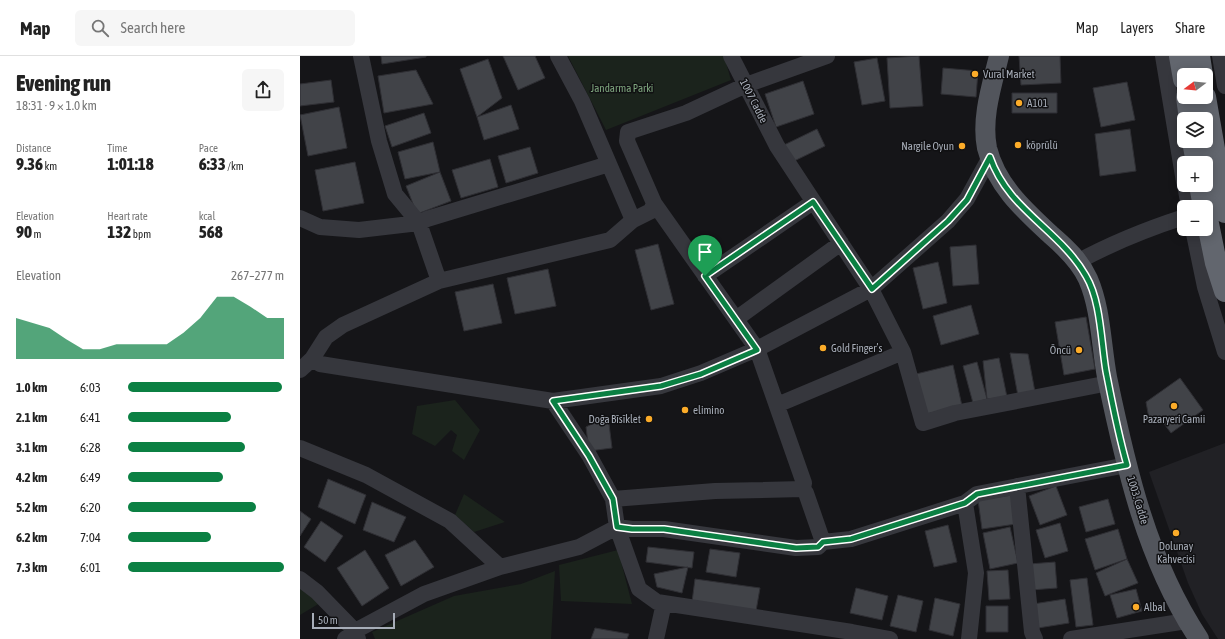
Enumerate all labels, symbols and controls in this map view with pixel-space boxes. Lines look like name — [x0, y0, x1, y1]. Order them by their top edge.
search box — [75, 10, 355, 46]
text: Map — [20, 17, 51, 39]
icon: search — [89, 17, 111, 39]
text: Search here — [121, 19, 185, 36]
text: Map — [1076, 20, 1098, 36]
text: Layers — [1120, 20, 1153, 36]
text: Share — [1175, 20, 1205, 36]
place label: Vural Market — [983, 68, 1035, 80]
north arrow — [1177, 68, 1213, 104]
map controls — [1177, 68, 1213, 236]
button: share — [242, 69, 284, 111]
marker: Vural Market — [970, 69, 980, 79]
text: Evening run — [16, 70, 111, 96]
street label: 1007 Cadde — [738, 77, 770, 125]
park label: Jandarma Parki — [591, 82, 653, 94]
place label: A101 — [1027, 97, 1048, 109]
text: 18:31 · 9 × 1.0 km — [16, 98, 97, 113]
marker: A101 — [1014, 98, 1024, 108]
button: layers — [1177, 112, 1213, 148]
place label: köprülü — [1026, 139, 1058, 151]
place label: Nargile Oyun — [901, 140, 954, 152]
marker: köprülü — [1013, 140, 1023, 150]
marker: Nargile Oyun — [957, 141, 967, 151]
text: Distance — [16, 142, 51, 154]
text: Time — [107, 142, 127, 154]
text: Pace — [199, 142, 218, 154]
text: 9.36 — [16, 154, 43, 174]
text: 1:01:18 — [107, 154, 154, 174]
text: 6:33 — [199, 154, 226, 174]
button: + — [1177, 156, 1213, 192]
text: km — [43, 160, 57, 172]
text: /km — [226, 160, 244, 172]
button: − — [1177, 200, 1213, 236]
text: Elevation — [16, 210, 54, 222]
text: Heart rate — [107, 210, 148, 222]
text: kcal — [199, 210, 215, 222]
text: 90 — [16, 222, 32, 242]
text: 132 — [107, 222, 131, 242]
text: 568 — [199, 222, 223, 242]
text: m — [32, 228, 41, 240]
text: bpm — [131, 228, 151, 240]
pin — [688, 235, 722, 276]
icon: arrive — [694, 241, 716, 263]
text: Elevation — [16, 268, 61, 283]
text: 267–277 m — [231, 268, 284, 283]
place label: Gold Finger’s — [831, 342, 882, 354]
marker: Gold Finger’s — [818, 343, 828, 353]
place label: Öncü — [1050, 344, 1071, 356]
marker: Öncü — [1074, 345, 1084, 355]
text: 1.0 km — [16, 380, 47, 395]
text: 6:03 — [80, 380, 101, 395]
marker: Pazaryeri Camii — [1169, 401, 1179, 411]
place label: elimino — [693, 404, 724, 416]
marker: elimino — [680, 405, 690, 415]
text: 2.1 km — [16, 410, 47, 425]
text: 6:41 — [80, 410, 101, 425]
place label: Doğa Bīsīklet — [589, 413, 641, 425]
place label: Pazaryeri Camii — [1143, 413, 1205, 425]
marker: Doğa Bīsīklet — [644, 414, 654, 424]
text: 3.1 km — [16, 440, 47, 455]
text: 6:28 — [80, 440, 101, 455]
text: 4.2 km — [16, 470, 47, 485]
text: 6:49 — [80, 470, 101, 485]
street label: 1003. Cadde — [1125, 475, 1151, 525]
text: 5.2 km — [16, 500, 47, 515]
text: 6:20 — [80, 500, 101, 515]
marker: Dolunay Kahvecisi — [1171, 528, 1181, 538]
text: 6.2 km — [16, 530, 47, 545]
text: 7:04 — [80, 530, 101, 545]
place label: Dolunay Kahvecisi — [1157, 540, 1195, 565]
text: 7.3 km — [16, 560, 47, 575]
text: 6:01 — [80, 560, 101, 575]
place label: Albal — [1144, 601, 1166, 613]
marker: Albal — [1131, 602, 1141, 612]
scale bar — [312, 611, 395, 630]
text: 50 m — [318, 614, 338, 626]

